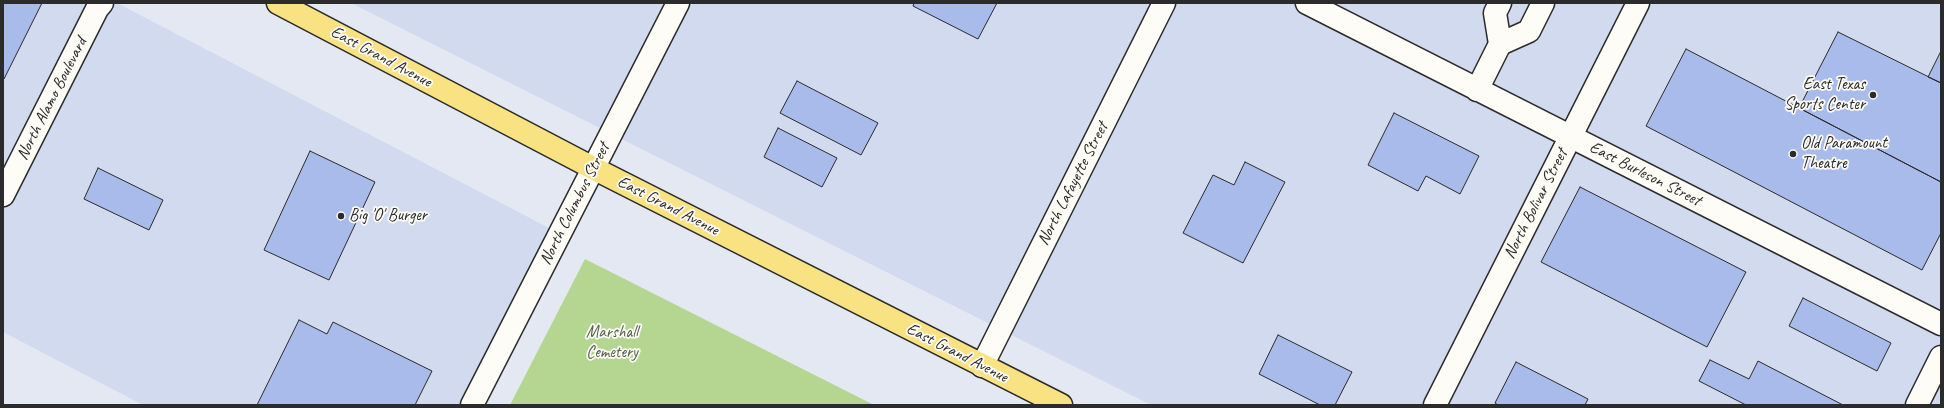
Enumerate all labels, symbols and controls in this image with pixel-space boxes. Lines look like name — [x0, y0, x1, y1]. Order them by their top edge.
street label: East Grand Avenue — [327, 22, 435, 92]
street label: North Alamo Boulevard — [12, 34, 92, 164]
place label: East Texas Sports Center — [1784, 75, 1865, 115]
marker: East Texas Sports Center — [1868, 90, 1878, 100]
street label: North Lafayette Street — [1033, 119, 1113, 249]
place label: Old Paramount Theatre — [1801, 134, 1887, 174]
street label: East Burleson Street — [1586, 137, 1704, 211]
street label: North Columbus Street — [535, 140, 615, 268]
street label: North Bolivar Street — [1500, 146, 1572, 262]
marker: Old Paramount Theatre — [1788, 149, 1798, 159]
street label: East Grand Avenue — [614, 172, 722, 240]
place label: Big 'O' Burger — [349, 206, 427, 226]
marker: Big 'O' Burger — [336, 211, 346, 221]
street label: East Grand Avenue — [903, 319, 1011, 387]
park label: Marshall Cemetery — [586, 323, 638, 363]

